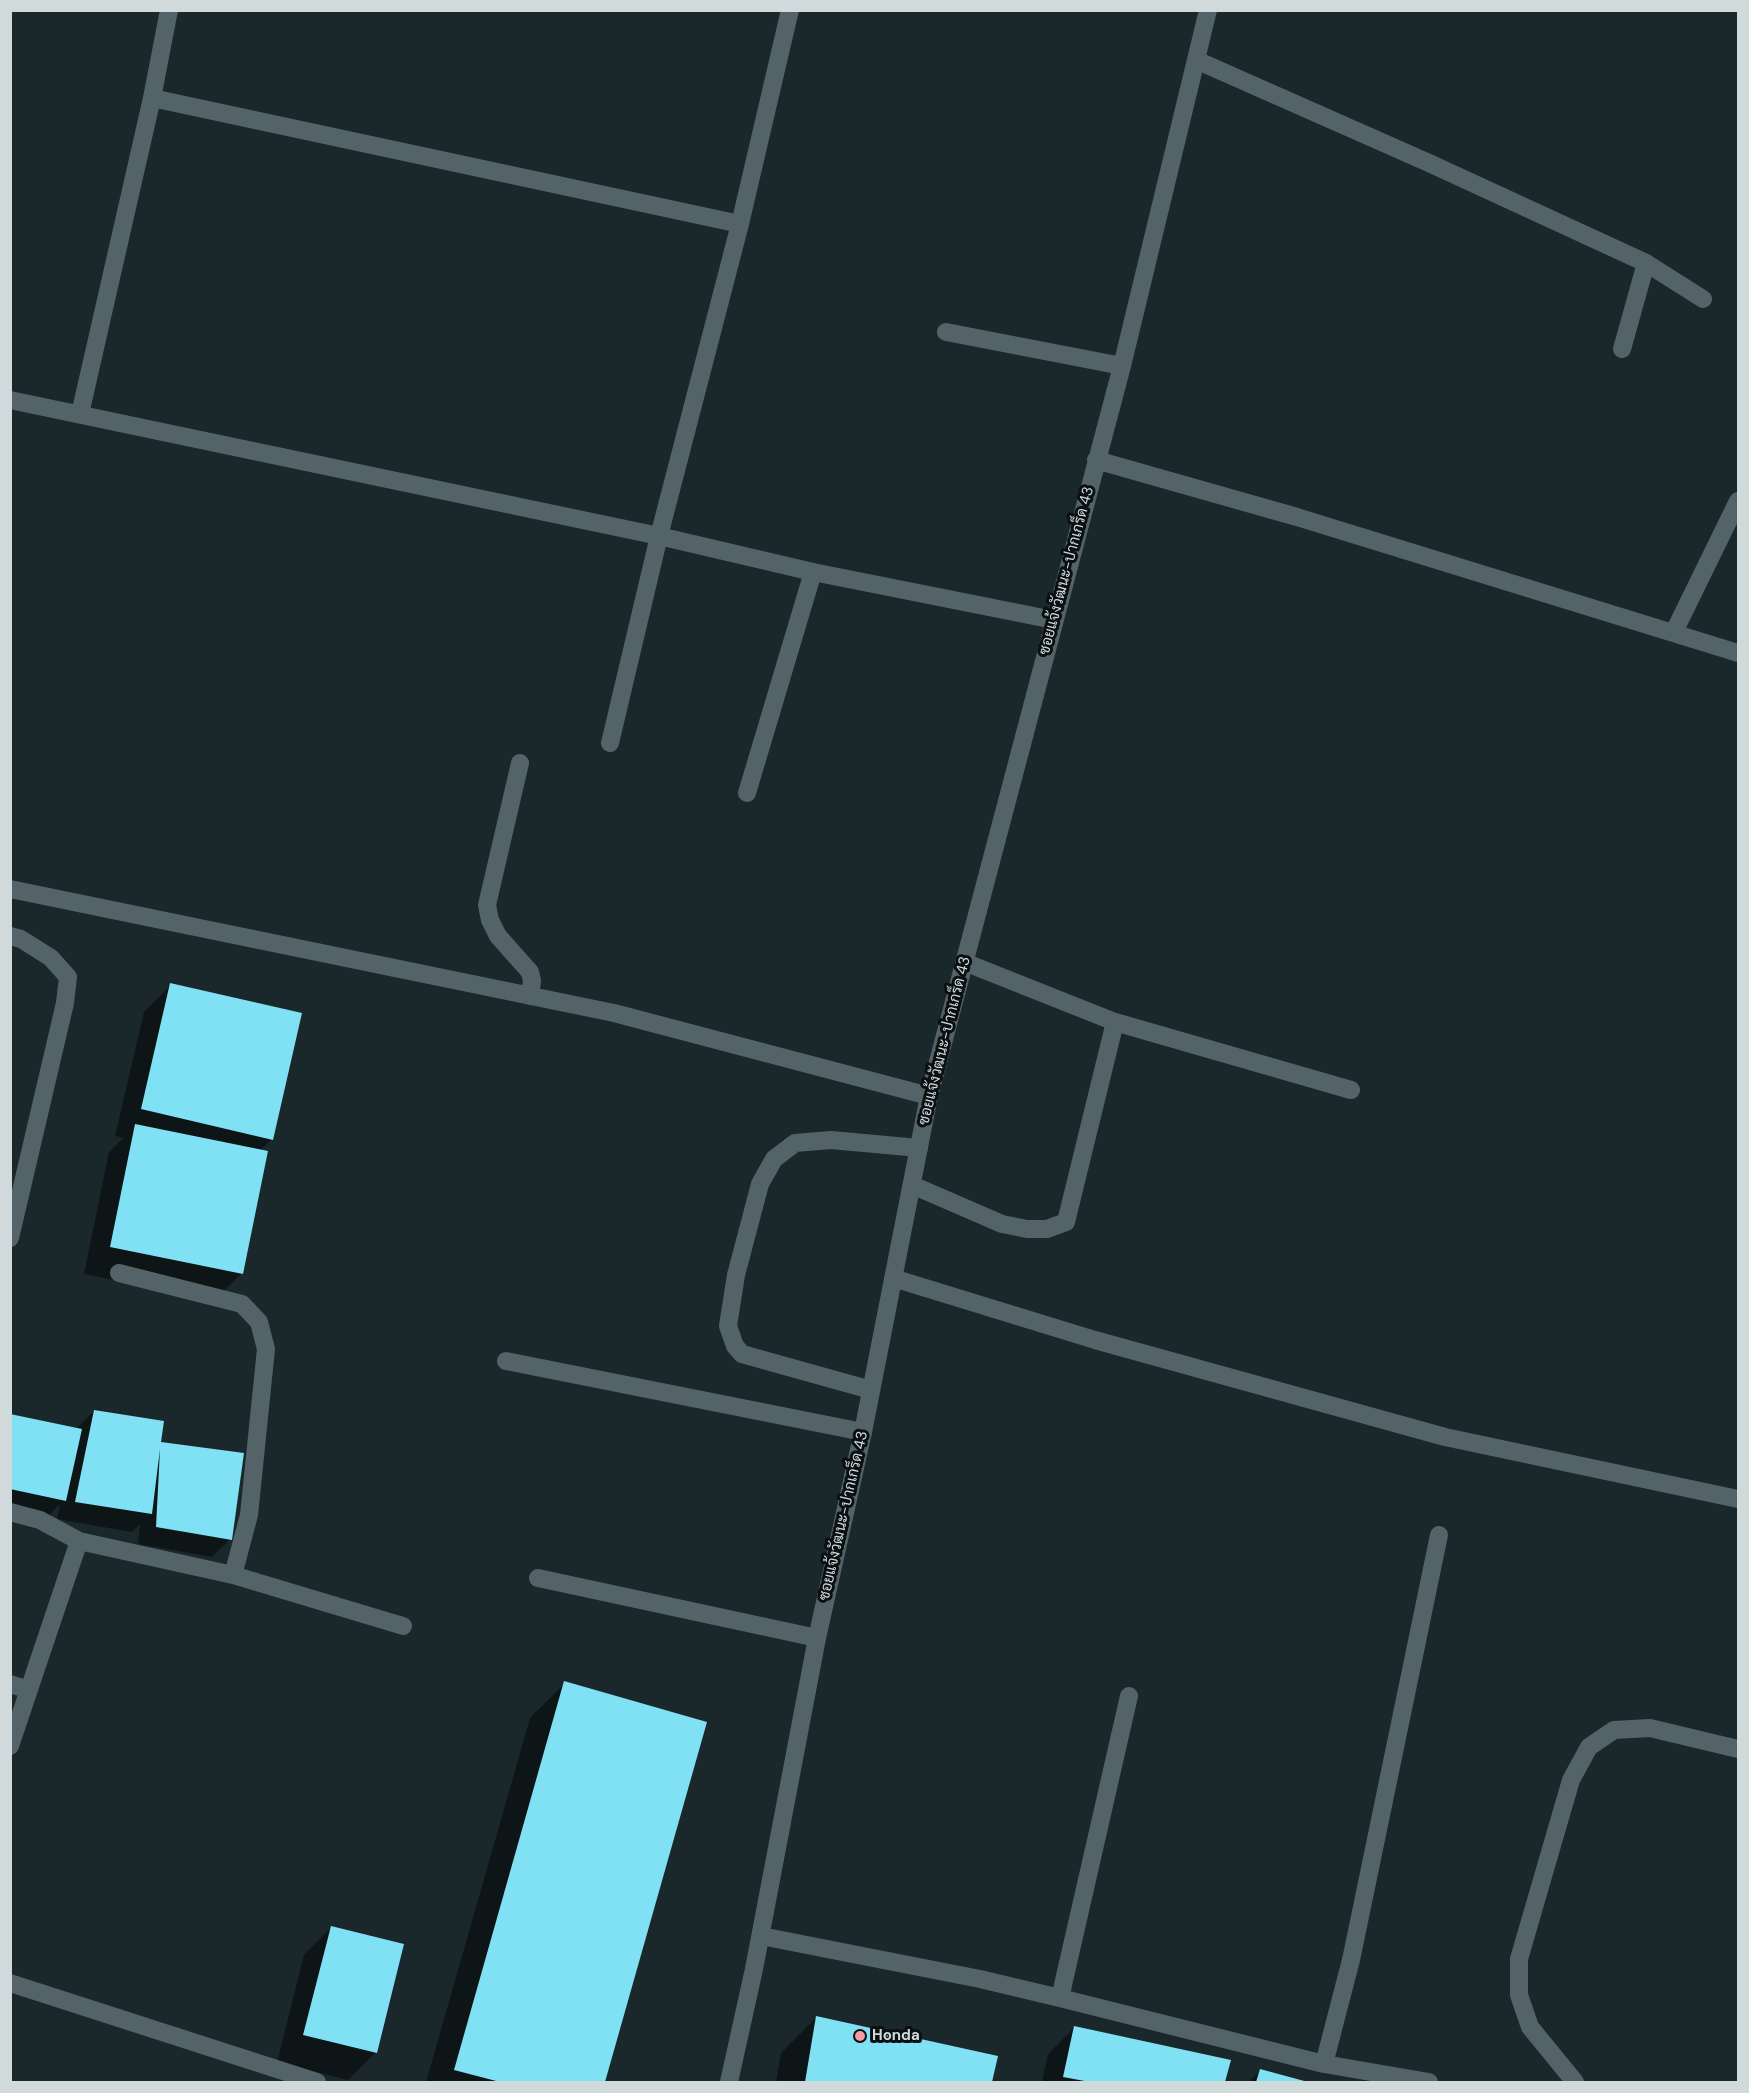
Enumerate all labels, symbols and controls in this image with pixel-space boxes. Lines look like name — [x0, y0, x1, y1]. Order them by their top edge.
street label: ซอยแจ้งวัฒนะ-ปากเกร็ด 43 — [1036, 485, 1098, 657]
street label: ซอยแจ้งวัฒนะ-ปากเกร็ด 43 — [915, 955, 975, 1127]
street label: ซอยแจ้งวัฒนะ-ปากเกร็ด 43 — [816, 1429, 872, 1603]
place label: Honda — [872, 2027, 920, 2045]
marker: Honda — [853, 2029, 867, 2043]

